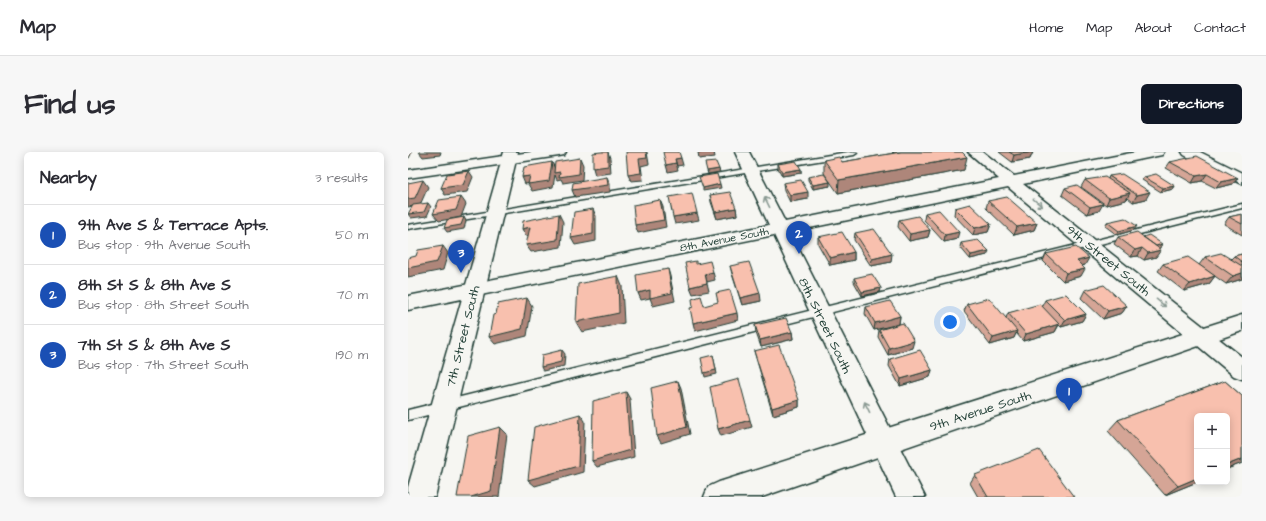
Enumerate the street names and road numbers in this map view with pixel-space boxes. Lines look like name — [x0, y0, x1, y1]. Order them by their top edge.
street label: 9th Street South — [1062, 221, 1155, 301]
street label: 8th Avenue South — [678, 223, 770, 255]
street label: 8th Street South — [794, 274, 856, 377]
street label: 7th Street South — [442, 283, 484, 389]
street label: 9th Avenue South — [927, 386, 1034, 436]

